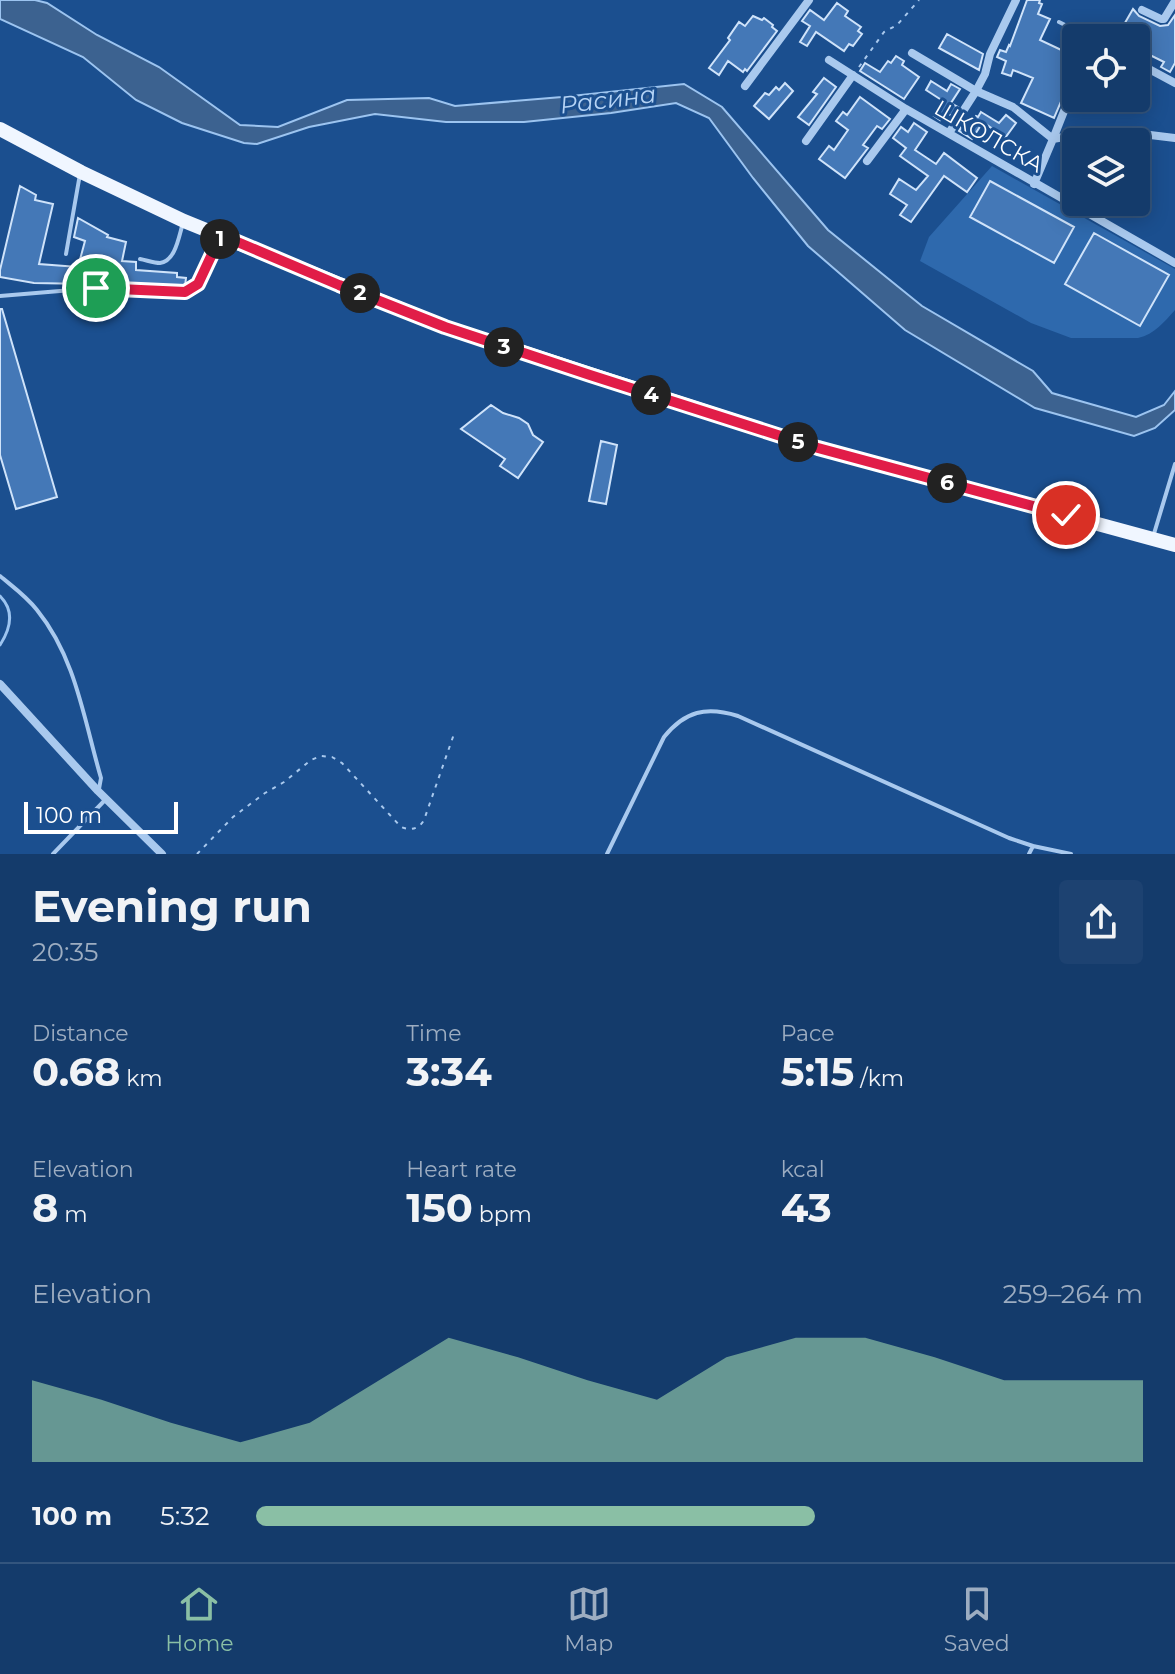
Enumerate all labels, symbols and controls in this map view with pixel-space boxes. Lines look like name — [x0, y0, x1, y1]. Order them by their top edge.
map controls — [1062, 24, 1150, 216]
button: locate — [1062, 24, 1150, 112]
water label: Расина — [558, 79, 658, 120]
street label: ШКОЛСКА — [929, 94, 1049, 179]
button: layers — [1062, 128, 1150, 216]
pin: 1 — [200, 219, 240, 259]
text: 1 — [216, 225, 224, 252]
pin — [62, 254, 130, 322]
icon: arrive — [74, 266, 118, 310]
pin: 2 — [340, 273, 380, 313]
text: 2 — [354, 279, 366, 306]
pin: 3 — [484, 327, 524, 367]
text: 3 — [497, 333, 511, 360]
pin: 4 — [631, 375, 671, 415]
text: 4 — [643, 381, 659, 408]
pin: 5 — [778, 422, 818, 462]
text: 5 — [791, 428, 805, 455]
pin: 6 — [927, 463, 967, 503]
text: 6 — [940, 469, 954, 496]
pin — [1032, 481, 1100, 549]
icon: check — [1044, 493, 1088, 537]
scale bar — [24, 798, 178, 834]
text: 100 m — [36, 802, 102, 829]
text: Evening run — [32, 879, 312, 933]
button: share — [1059, 880, 1143, 964]
text: 20:35 — [32, 936, 99, 968]
text: Distance — [32, 1020, 129, 1047]
text: Time — [406, 1020, 462, 1047]
text: Pace — [781, 1020, 835, 1047]
text: 0.68 — [32, 1047, 120, 1096]
text: 3:34 — [406, 1047, 492, 1096]
text: 5:15 — [781, 1047, 854, 1096]
text: km — [120, 1065, 163, 1092]
text: /km — [854, 1065, 904, 1092]
text: Elevation — [32, 1156, 134, 1183]
text: Heart rate — [406, 1156, 517, 1183]
text: kcal — [781, 1156, 825, 1183]
text: 8 — [32, 1183, 58, 1232]
text: 150 — [406, 1183, 473, 1232]
text: 43 — [781, 1183, 832, 1232]
text: m — [58, 1201, 88, 1228]
text: bpm — [473, 1201, 532, 1228]
text: Elevation — [32, 1278, 152, 1310]
text: 259–264 m — [1003, 1278, 1143, 1310]
text: 100 m — [32, 1500, 112, 1532]
text: 5:32 — [160, 1500, 210, 1532]
tab: Home — [165, 1582, 234, 1657]
tab: Map — [564, 1582, 613, 1657]
tab: Saved — [944, 1582, 1010, 1657]

